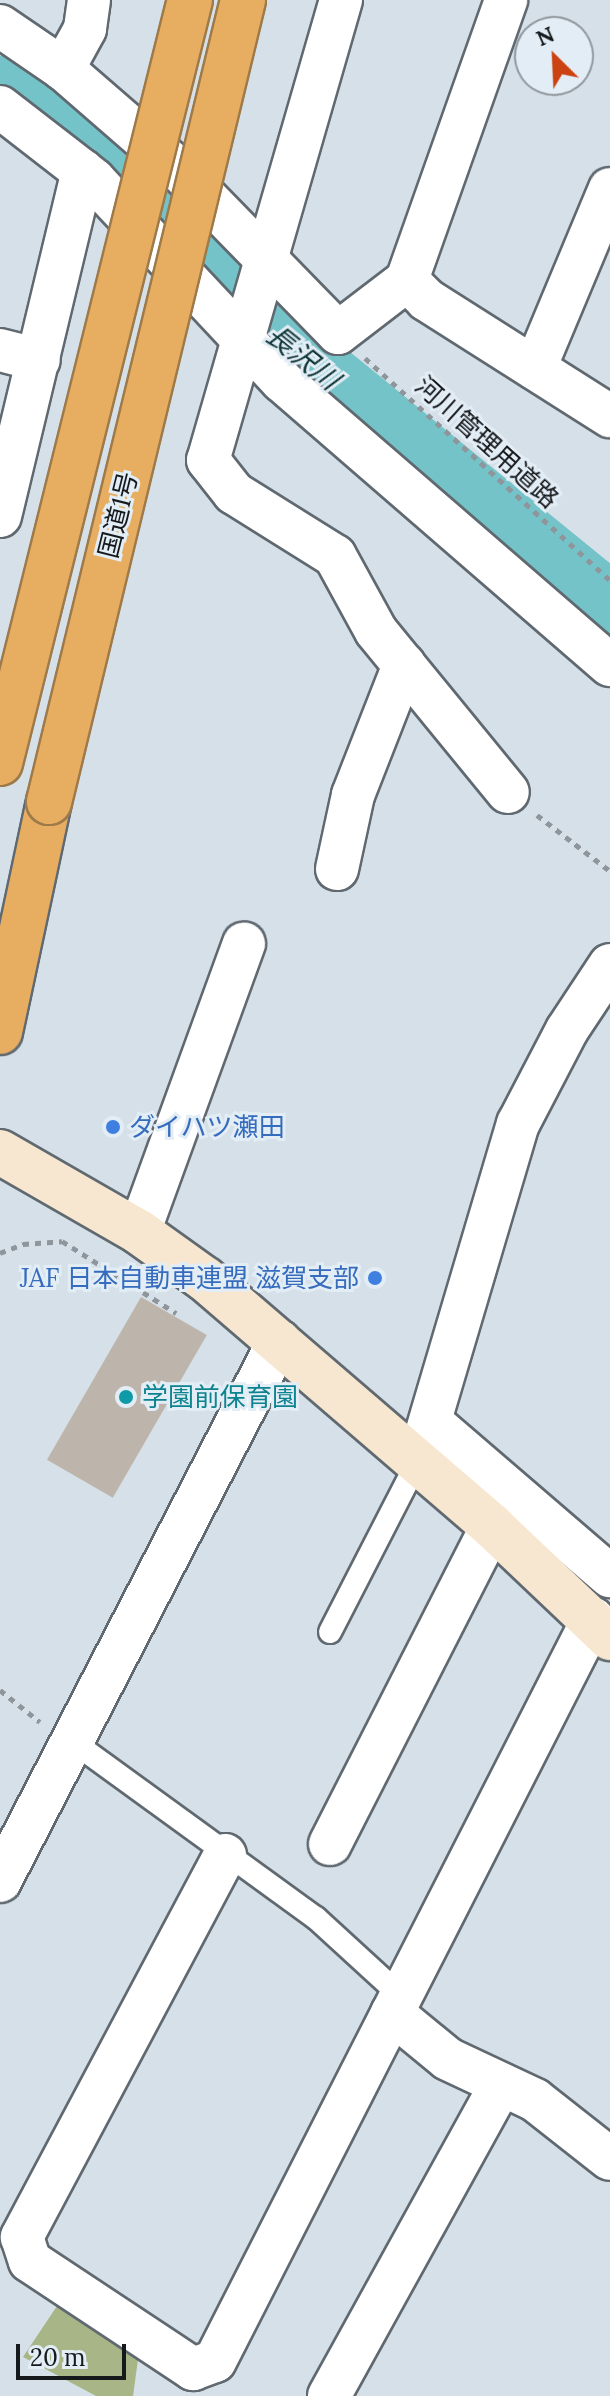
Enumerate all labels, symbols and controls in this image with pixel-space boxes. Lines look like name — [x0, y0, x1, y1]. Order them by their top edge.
north arrow — [514, 16, 594, 96]
text: N — [532, 20, 559, 52]
water label: 長沢川 — [260, 318, 346, 396]
street label: 河川管理用道路 — [409, 370, 565, 514]
street label: 国道1号 — [92, 469, 144, 561]
place label: ダイハツ瀬田 — [129, 1111, 285, 1143]
marker: ダイハツ瀬田 — [104, 1118, 122, 1136]
place label: JAF 日本自動車連盟 滋賀支部 — [20, 1262, 359, 1294]
marker: JAF 日本自動車連盟 滋賀支部 — [366, 1269, 384, 1287]
place label: 学園前保育園 — [142, 1381, 298, 1413]
marker: 学園前保育園 — [117, 1388, 135, 1406]
scale bar — [20, 2328, 130, 2378]
text: 20 m — [30, 2342, 86, 2373]

